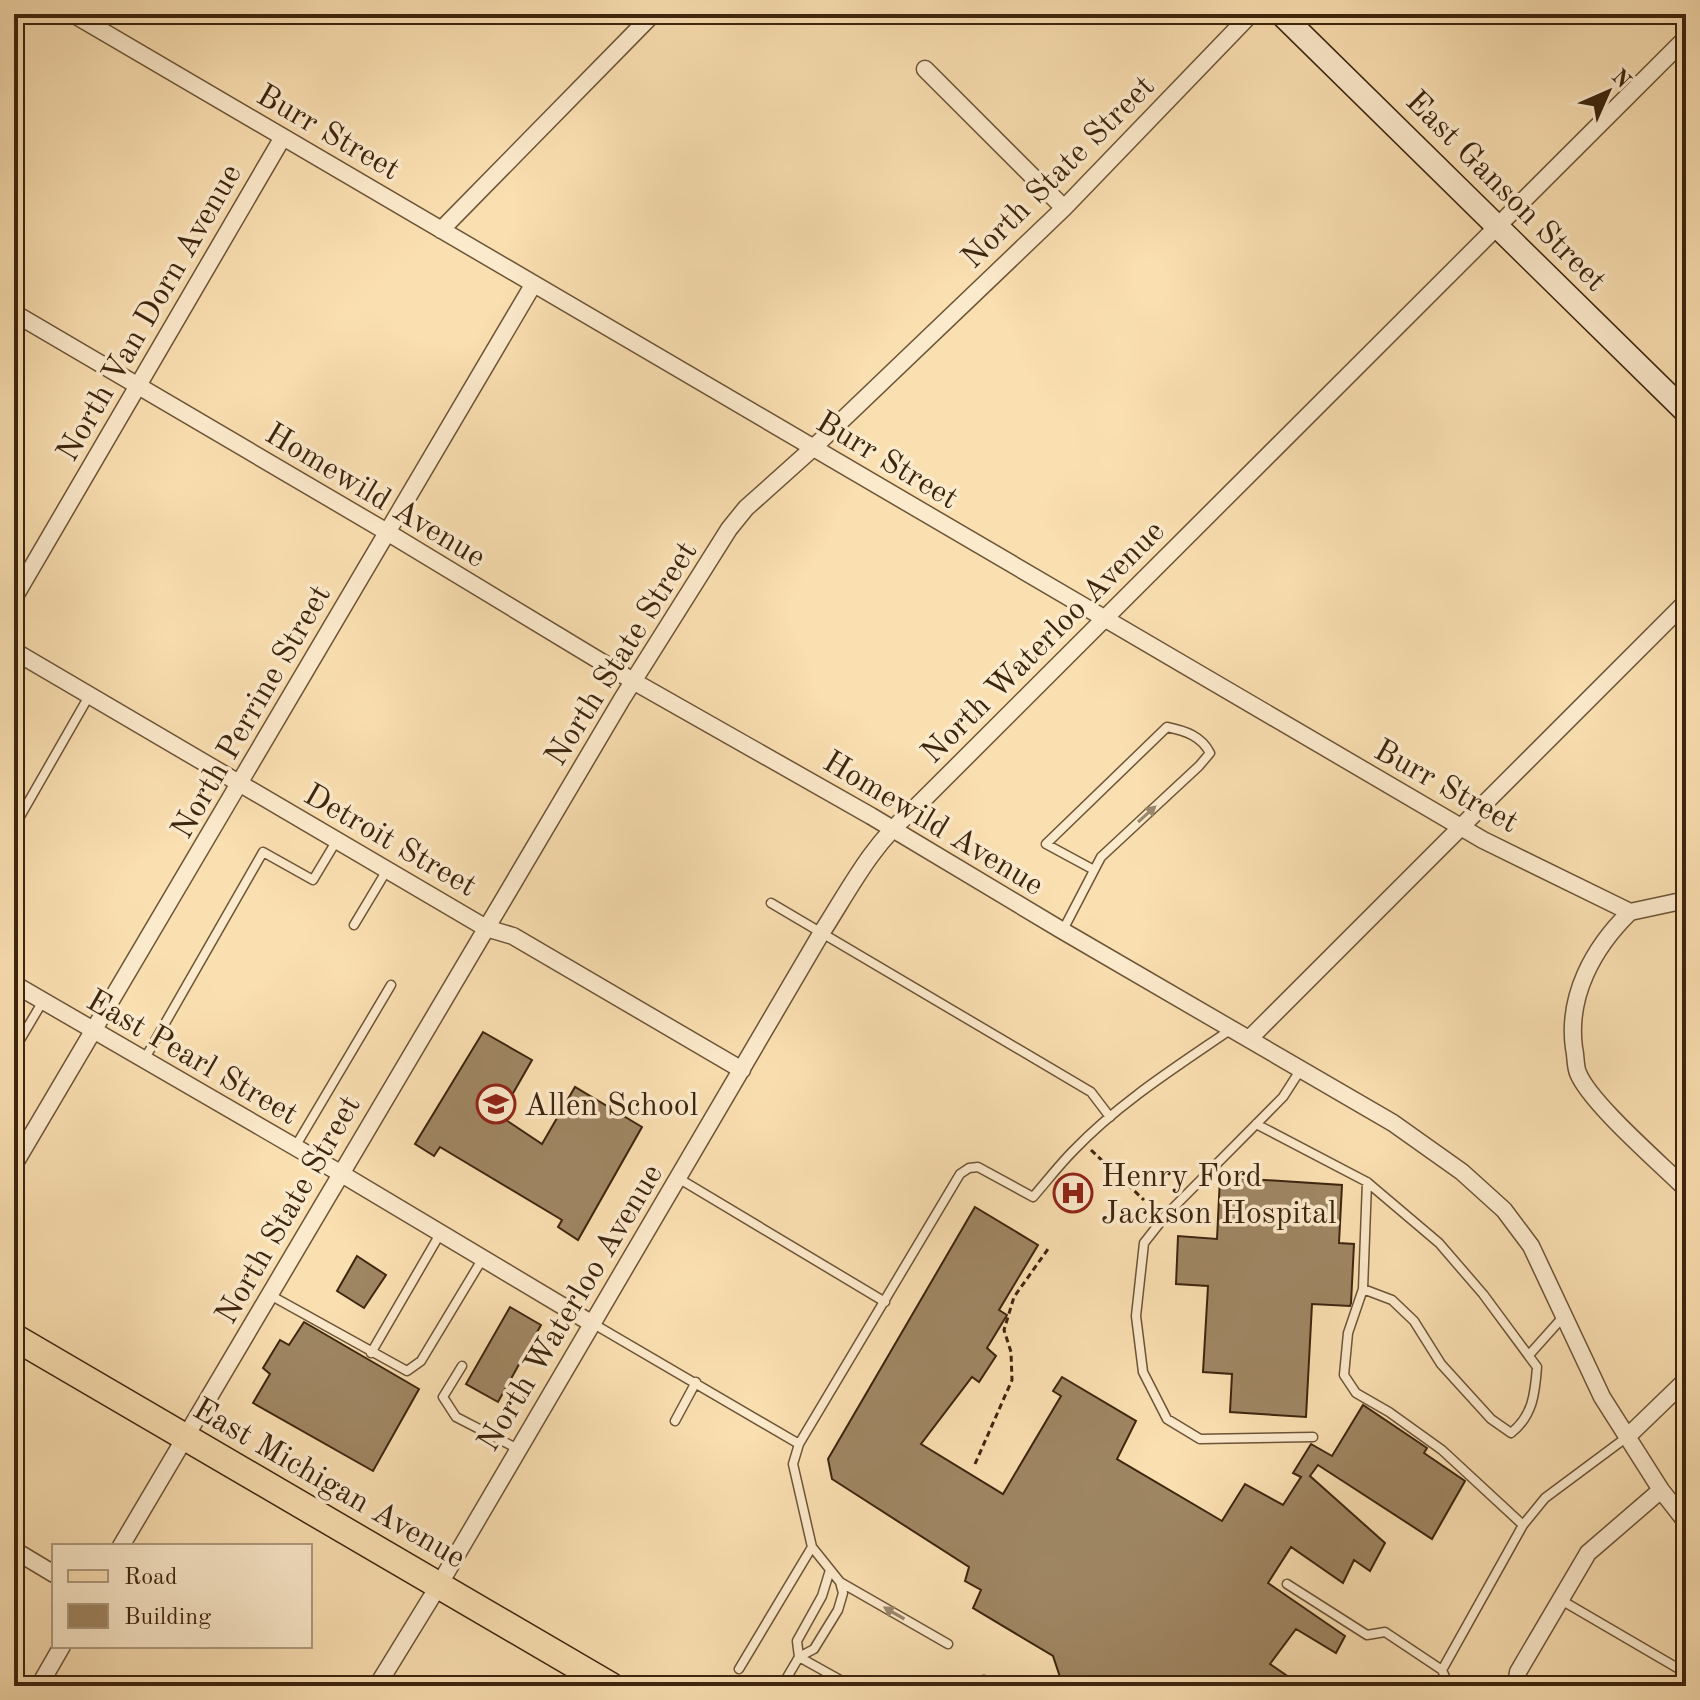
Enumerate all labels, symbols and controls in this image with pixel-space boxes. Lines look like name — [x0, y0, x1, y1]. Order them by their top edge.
north arrow — [1568, 52, 1648, 132]
text: N — [1607, 66, 1635, 93]
street label: North State Street — [957, 71, 1162, 276]
street label: Burr Street — [251, 80, 404, 187]
street label: East Ganson Street — [1399, 86, 1611, 298]
street label: North Van Dorn Avenue — [52, 159, 249, 468]
street label: Burr Street — [810, 407, 963, 516]
street label: Homewild Avenue — [259, 418, 490, 575]
street label: North Waterloo Avenue — [917, 516, 1172, 771]
street label: North State Street — [541, 537, 704, 772]
street label: North Perrine Street — [167, 580, 338, 845]
street label: Burr Street — [1368, 735, 1523, 840]
street label: Homewild Avenue — [817, 746, 1048, 903]
street label: Detroit Street — [298, 779, 481, 904]
one-way arrow — [1137, 806, 1156, 824]
street label: East Pearl Street — [80, 985, 303, 1132]
school or university icon: Allen School — [475, 1083, 517, 1125]
street label: North State Street — [211, 1091, 368, 1330]
place label: Allen School — [524, 1091, 698, 1123]
street label: North Waterloo Avenue — [473, 1159, 670, 1458]
place label: Henry Ford Jackson Hospital — [1101, 1162, 1337, 1231]
hospital icon: Henry Ford Jackson Hospital — [1052, 1172, 1094, 1214]
street label: East Michigan Avenue — [187, 1394, 470, 1576]
legend — [52, 1544, 312, 1648]
text: Road — [124, 1566, 177, 1590]
text: Building — [124, 1606, 211, 1630]
one-way arrow — [883, 1606, 905, 1620]

